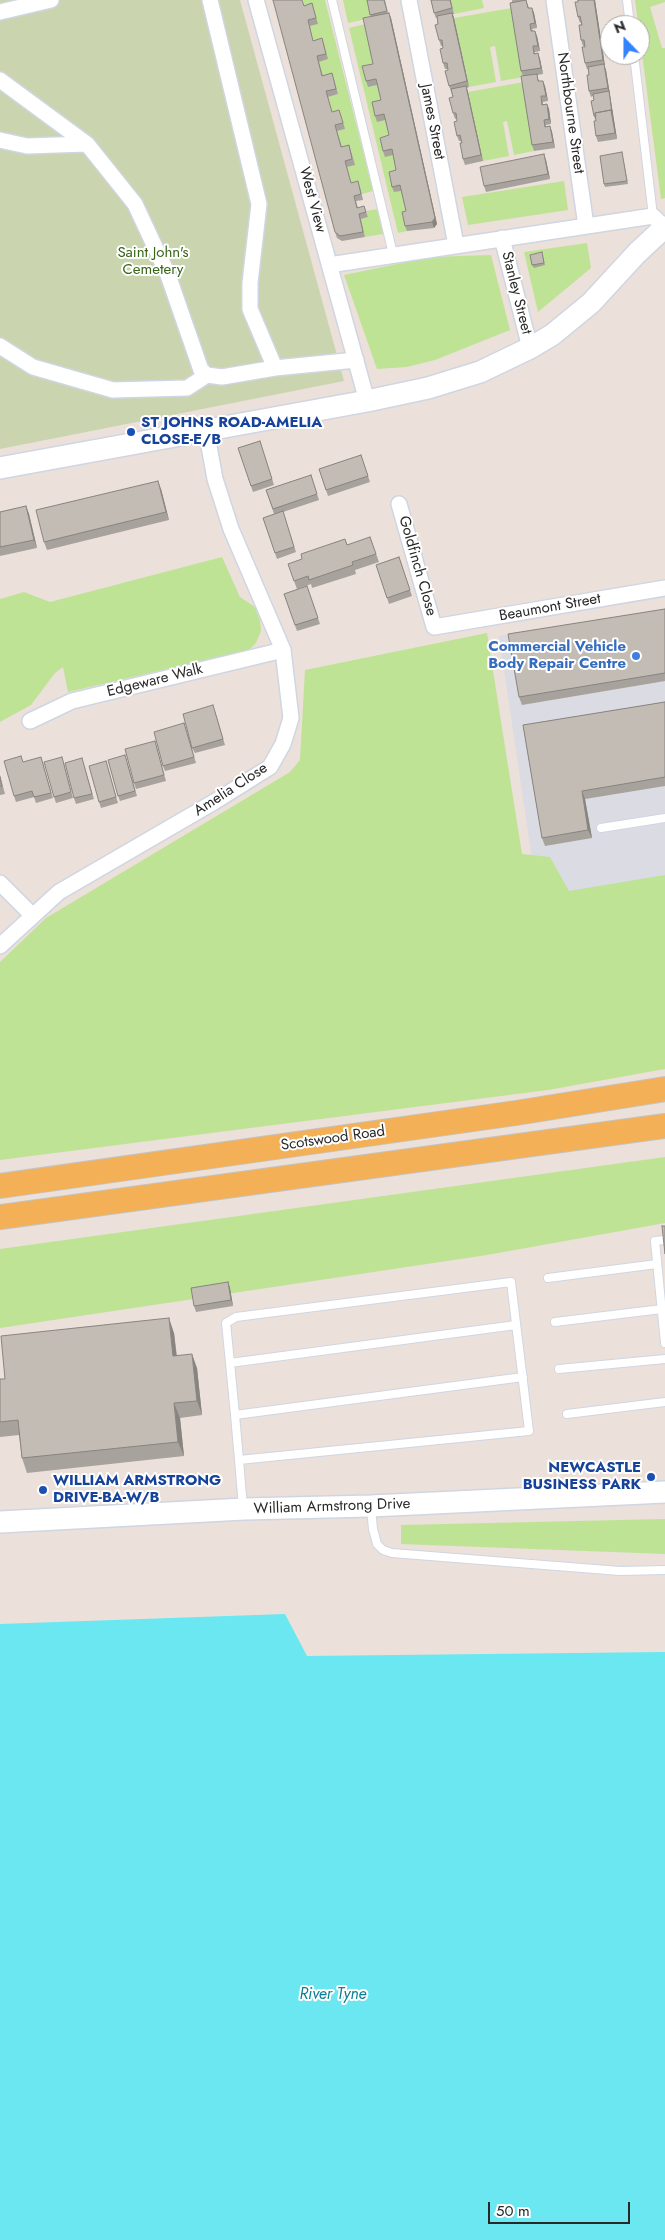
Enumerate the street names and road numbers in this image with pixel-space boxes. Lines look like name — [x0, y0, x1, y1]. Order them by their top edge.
street label: Northbourne Street — [553, 51, 587, 175]
street label: James Street — [416, 83, 448, 161]
street label: West View — [295, 165, 329, 235]
street label: Stanley Street — [497, 250, 535, 336]
street label: Goldfinch Close — [394, 514, 440, 618]
street label: Beaumont Street — [498, 590, 602, 626]
street label: Edgeware Walk — [105, 660, 205, 702]
street label: Amelia Close — [191, 760, 271, 820]
street label: Scotswood Road — [280, 1123, 386, 1155]
street label: William Armstrong Drive — [253, 1495, 411, 1519]

